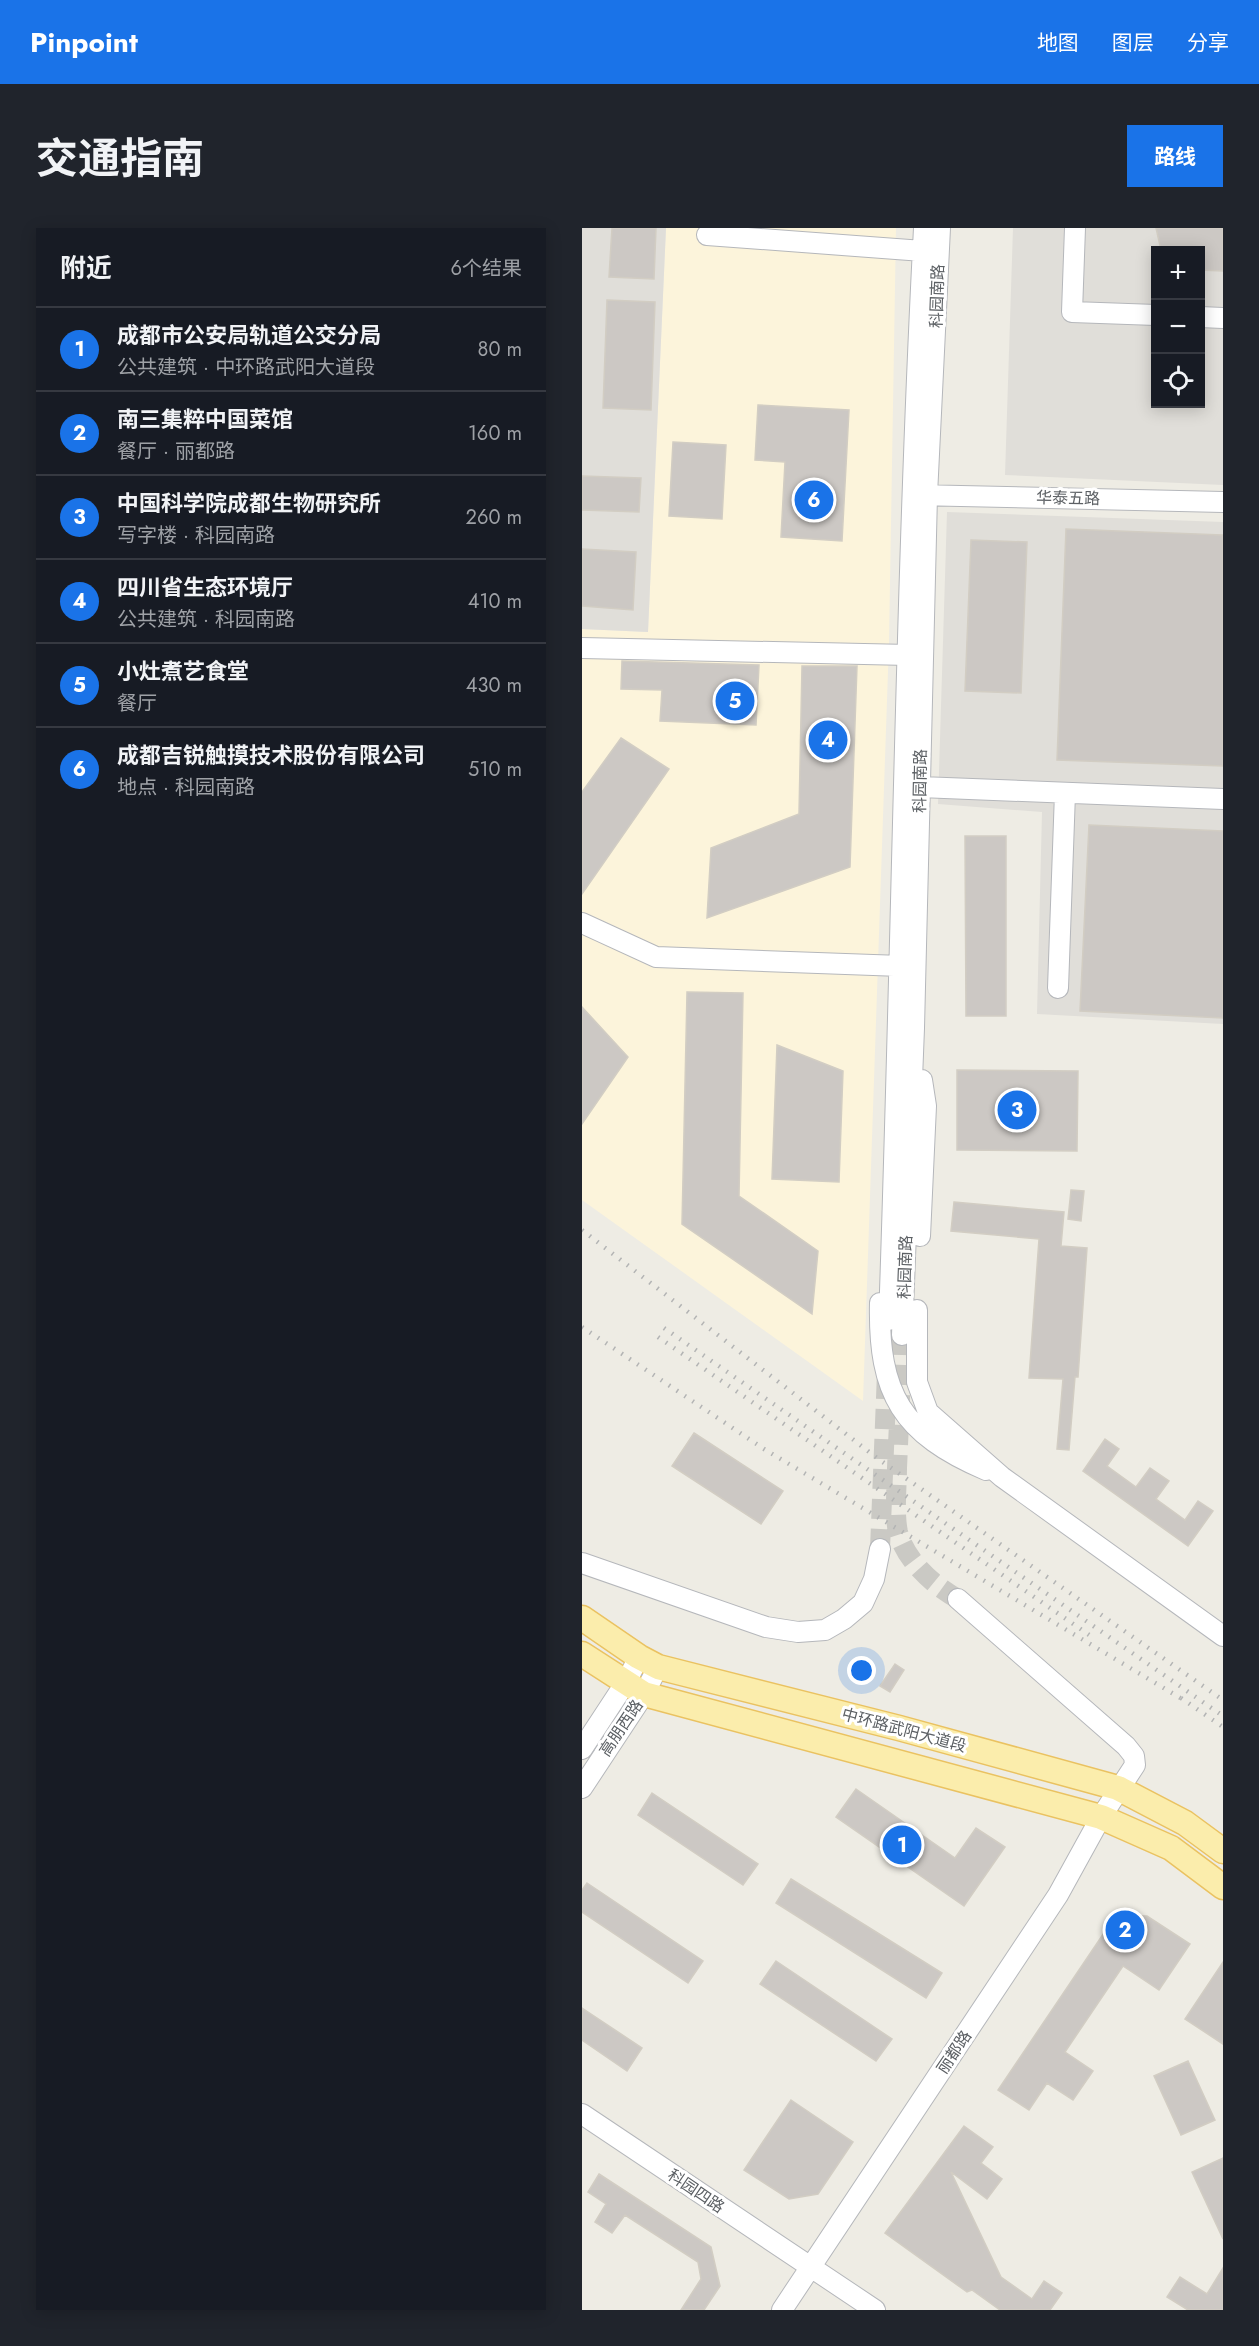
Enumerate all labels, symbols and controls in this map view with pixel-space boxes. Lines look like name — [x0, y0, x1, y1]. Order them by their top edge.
text: Pinpoint — [30, 22, 138, 63]
text: 地图 — [1037, 28, 1079, 58]
text: 图层 — [1112, 28, 1154, 58]
text: 分享 — [1187, 28, 1229, 58]
button: 路线 — [1127, 125, 1223, 187]
text: 交通指南 — [36, 128, 204, 189]
map controls — [1151, 246, 1205, 408]
button: + — [1151, 246, 1205, 300]
text: 附近 — [60, 249, 112, 287]
text: 6个结果 — [450, 254, 522, 283]
street label: 科园南路 — [924, 264, 950, 328]
button: − — [1151, 300, 1205, 354]
text: 成都市公安局轨道公交分局 — [117, 319, 381, 351]
text: 1 — [74, 335, 85, 364]
text: 80 m — [477, 335, 522, 364]
text: 公共建筑 · 中环路武阳大道段 — [117, 353, 375, 382]
button: locate — [1151, 354, 1205, 408]
text: 南三集粹中国菜馆 — [117, 403, 293, 435]
text: 2 — [73, 419, 86, 448]
text: 160 m — [468, 419, 522, 448]
text: 餐厅 · 丽都路 — [117, 437, 235, 466]
pin: 6 — [794, 478, 834, 522]
street label: 华泰五路 — [1036, 486, 1100, 510]
text: 中国科学院成都生物研究所 — [117, 487, 381, 519]
text: 3 — [73, 503, 86, 532]
text: 260 m — [466, 503, 522, 532]
text: 写字楼 · 科园南路 — [117, 521, 275, 550]
text: 四川省生态环境厅 — [117, 571, 293, 603]
text: 4 — [73, 587, 86, 616]
text: 410 m — [468, 587, 522, 616]
text: 公共建筑 · 科园南路 — [117, 605, 295, 634]
text: 小灶煮艺食堂 — [117, 655, 249, 687]
text: 5 — [73, 671, 86, 700]
text: 430 m — [466, 671, 522, 700]
pin: 5 — [716, 678, 754, 724]
text: 餐厅 — [117, 689, 157, 718]
pin: 4 — [808, 718, 848, 762]
text: 成都吉锐触摸技术股份有限公司 — [117, 739, 425, 771]
street label: 科园南路 — [908, 749, 932, 813]
text: 6 — [73, 755, 86, 784]
text: 510 m — [468, 755, 522, 784]
text: 地点 · 科园南路 — [117, 773, 255, 802]
pin: 3 — [998, 1088, 1036, 1132]
street label: 科园南路 — [892, 1235, 918, 1299]
your location — [847, 1656, 876, 1685]
street label: 高朋西路 — [594, 1695, 648, 1761]
street label: 中环路武阳大道段 — [839, 1702, 969, 1758]
pin: 1 — [882, 1822, 922, 1868]
pin: 2 — [1106, 1908, 1144, 1952]
street label: 丽都路 — [931, 2026, 977, 2078]
street label: 科园四路 — [663, 2164, 729, 2218]

